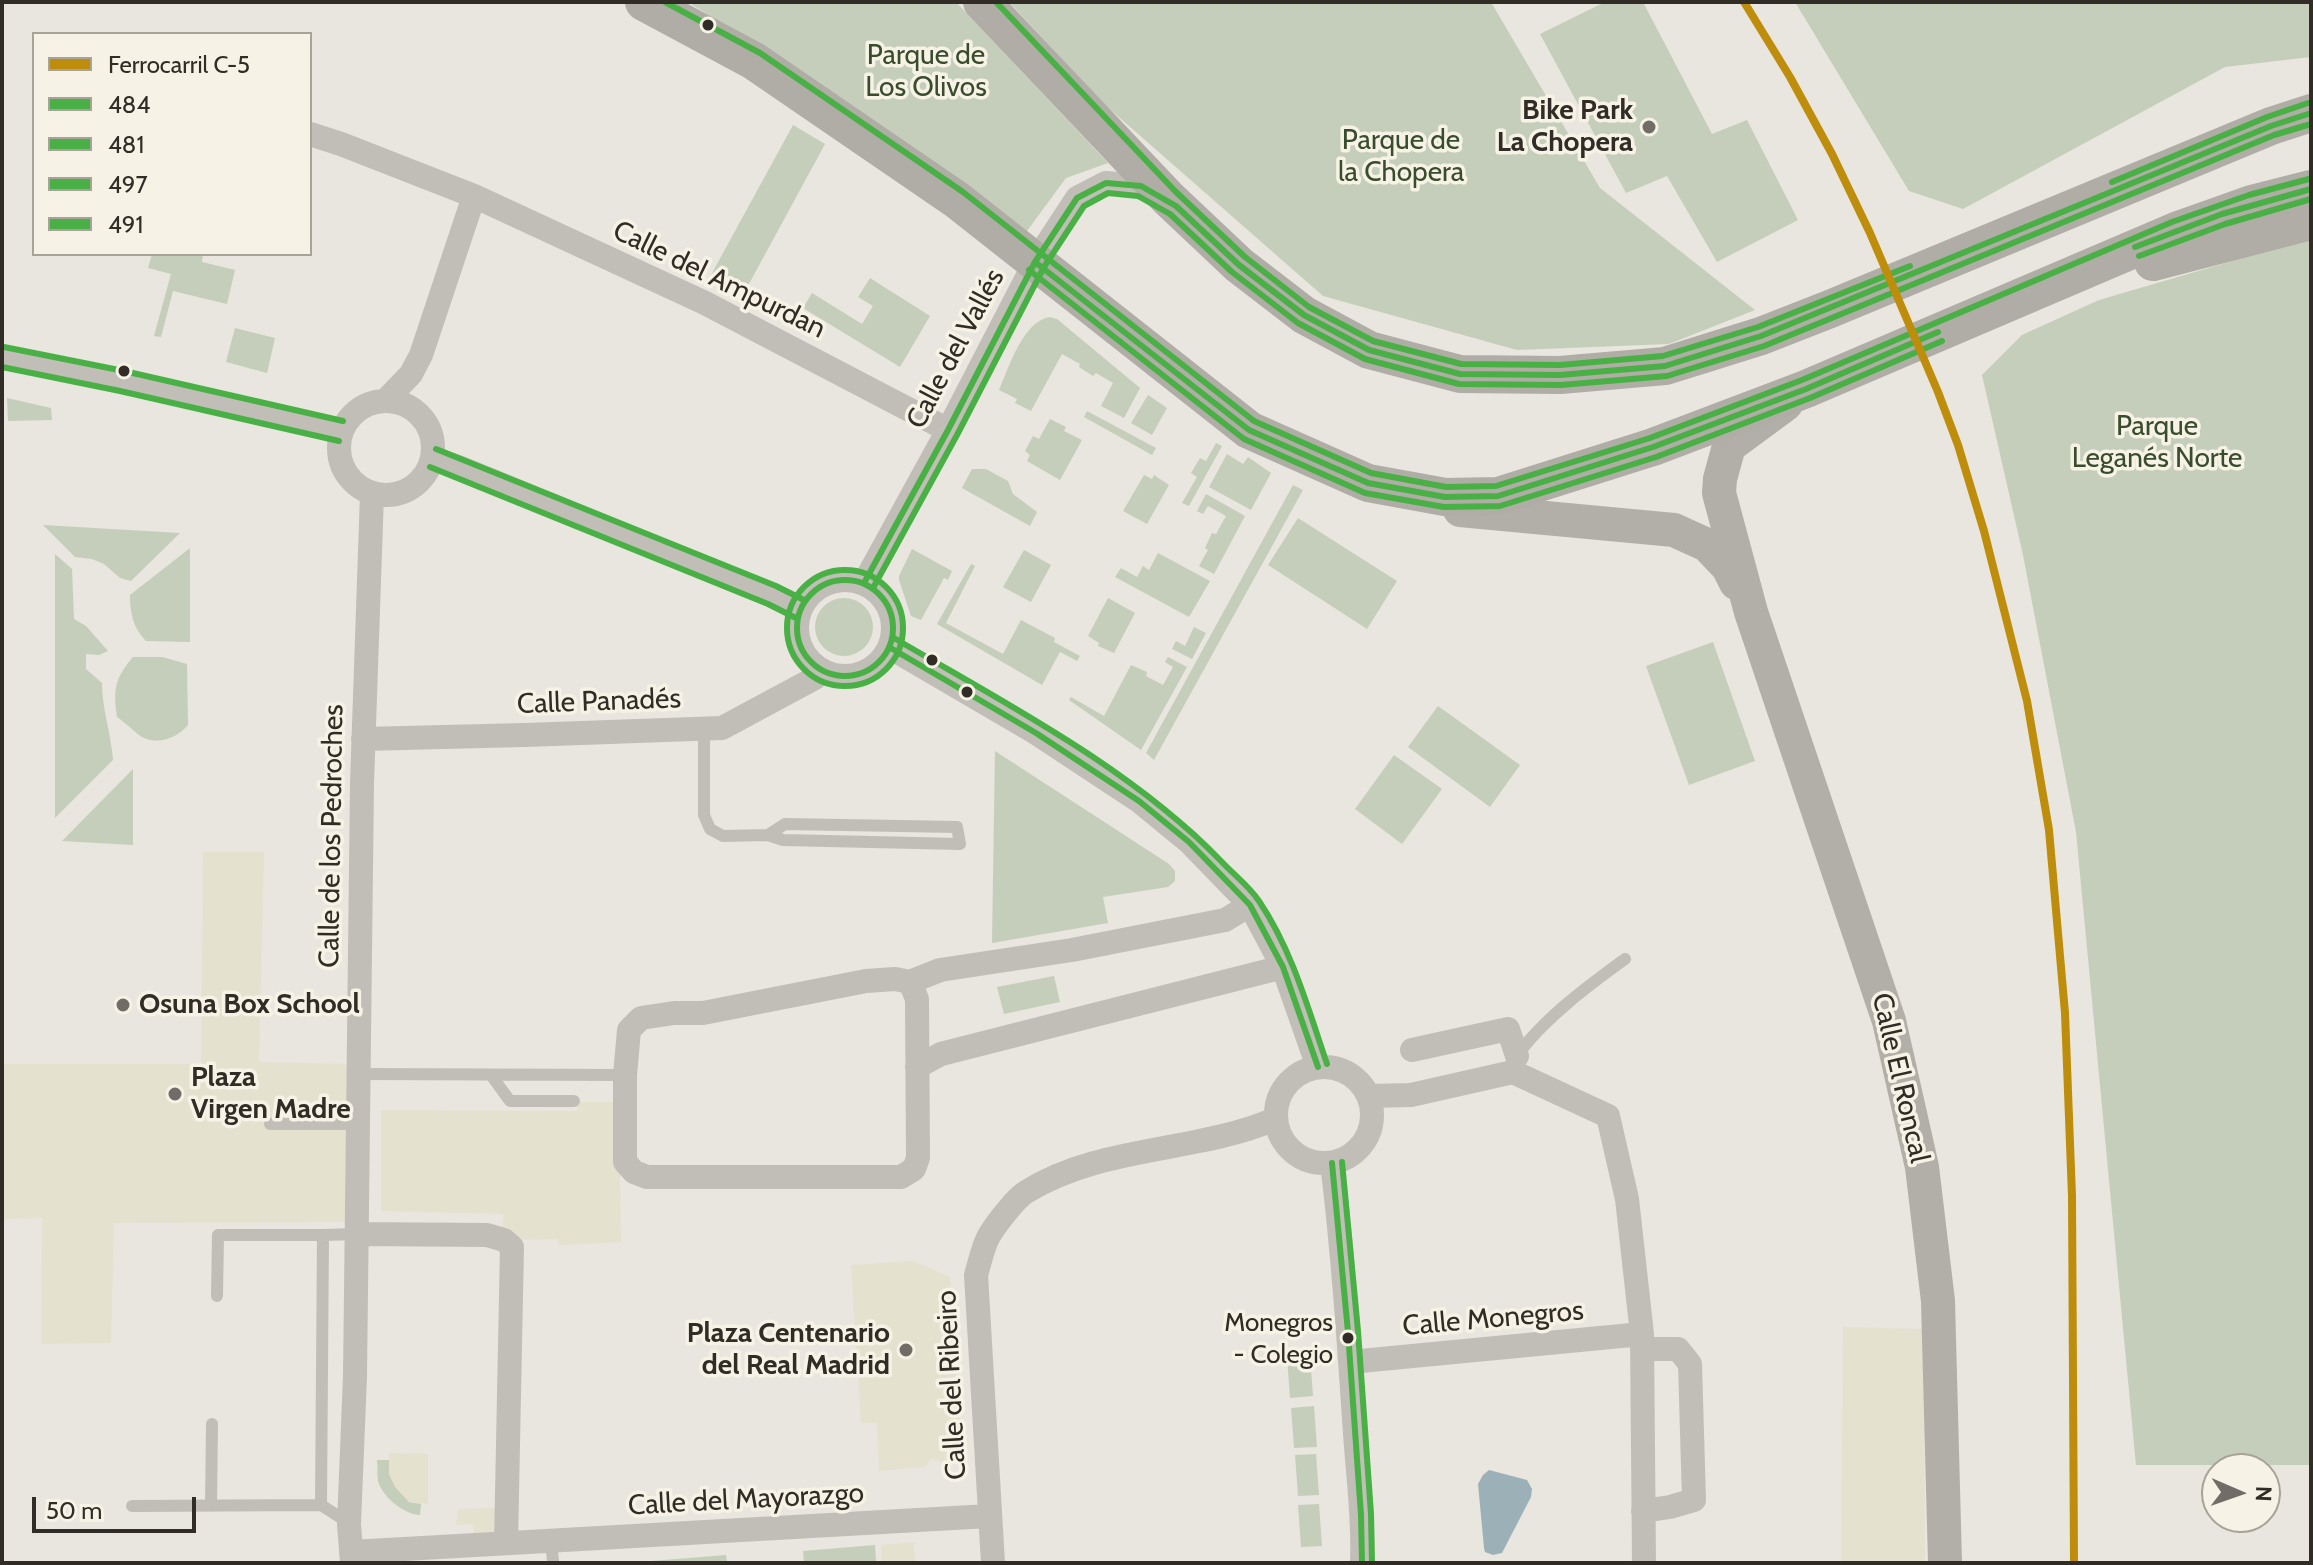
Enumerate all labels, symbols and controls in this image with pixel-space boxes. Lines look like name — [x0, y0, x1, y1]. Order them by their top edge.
unlabelled marker — [700, 17, 716, 33]
legend — [32, 32, 312, 256]
park label: Parque de Los Olivos — [865, 39, 987, 105]
text: Ferrocarril C-5 — [108, 50, 250, 79]
text: 484 — [108, 90, 150, 119]
place label: Bike Park La Chopera — [1497, 94, 1633, 160]
marker: Bike Park La Chopera — [1640, 118, 1658, 136]
park label: Parque de la Chopera — [1338, 124, 1464, 190]
text: 481 — [108, 130, 144, 159]
text: 497 — [108, 170, 148, 199]
text: 491 — [108, 210, 143, 239]
street label: Calle del Ampurdan — [607, 214, 831, 346]
street label: Calle del Vallés — [900, 264, 1012, 434]
unlabelled marker — [116, 363, 132, 379]
park label: Parque Leganés Norte — [2072, 410, 2242, 476]
unlabelled marker — [924, 652, 940, 668]
street label: Calle Panadés — [516, 682, 682, 722]
unlabelled marker — [959, 684, 975, 700]
street label: Calle de los Pedroches — [313, 704, 351, 968]
place label: Osuna Box School — [139, 988, 360, 1022]
street label: Calle El Roncal — [1864, 990, 1936, 1166]
marker: Osuna Box School — [114, 996, 132, 1014]
place label: Plaza Virgen Madre — [191, 1061, 351, 1127]
marker: Plaza Virgen Madre — [166, 1085, 184, 1103]
street label: Calle del Ribeiro — [930, 1289, 974, 1481]
street label: Calle Monegros — [1401, 1294, 1585, 1344]
place label: Monegros - Colegio — [1224, 1307, 1333, 1368]
place label: Plaza Centenario del Real Madrid — [687, 1317, 890, 1383]
marker: Monegros - Colegio — [1340, 1330, 1356, 1346]
marker: Plaza Centenario del Real Madrid — [897, 1341, 915, 1359]
north arrow — [2201, 1453, 2281, 1533]
street label: Calle del Mayorazgo — [627, 1477, 865, 1523]
scale bar — [36, 1481, 200, 1531]
text: N — [2250, 1486, 2277, 1502]
text: 50 m — [46, 1496, 102, 1525]

